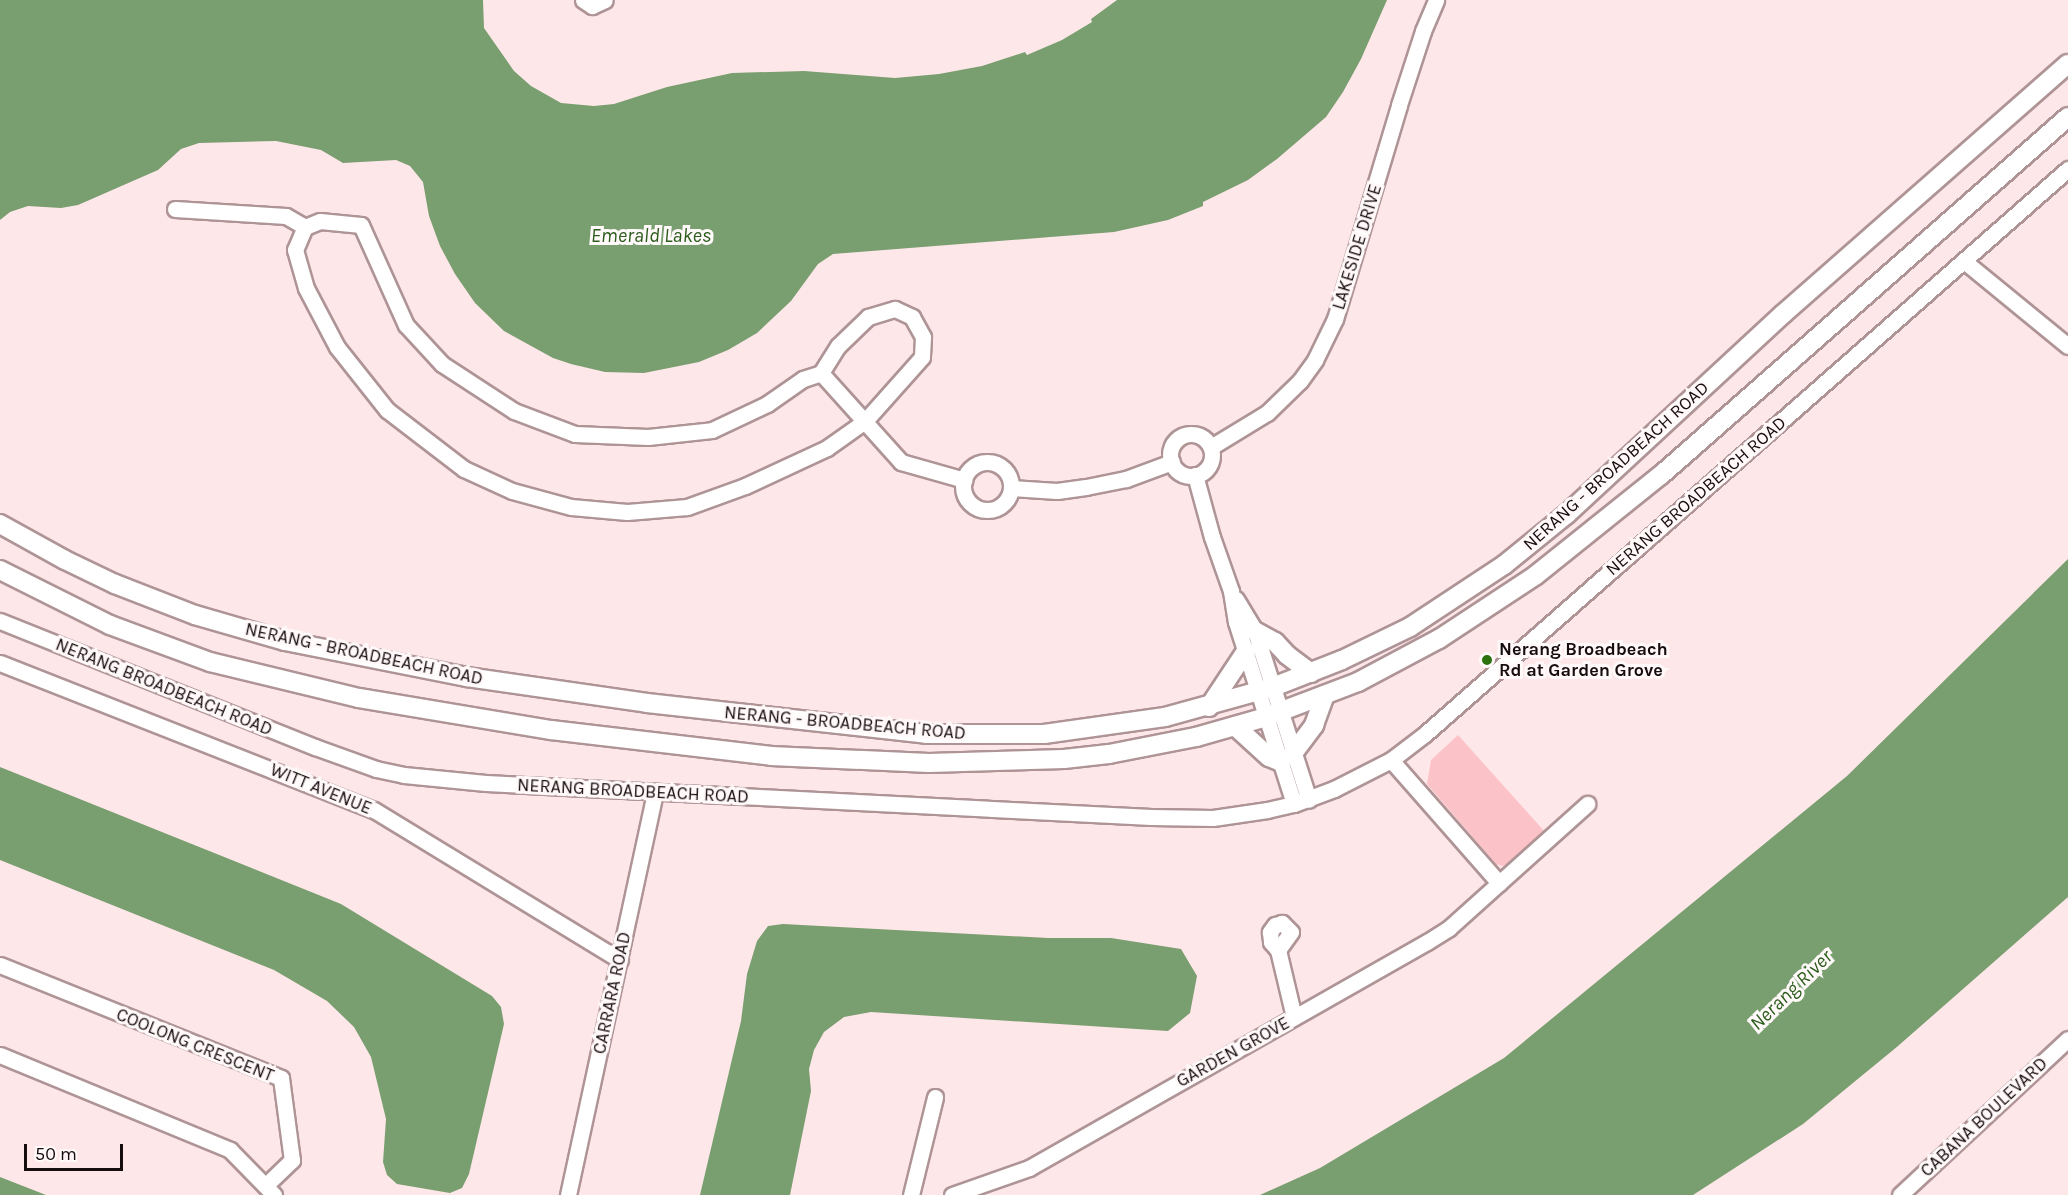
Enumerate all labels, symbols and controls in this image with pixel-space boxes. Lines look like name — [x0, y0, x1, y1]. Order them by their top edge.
street label: LAKESIDE DRIVE — [1328, 182, 1386, 312]
water label: Emerald Lakes — [591, 223, 711, 247]
street label: NERANG - BROADBEACH ROAD — [1519, 377, 1713, 555]
street label: NERANG BROADBEACH ROAD — [1601, 412, 1791, 580]
street label: NERANG - BROADBEACH ROAD — [243, 618, 485, 690]
street label: NERANG BROADBEACH ROAD — [52, 634, 276, 740]
place label: Nerang Broadbeach Rd at Garden Grove — [1499, 639, 1668, 682]
marker: Nerang Broadbeach Rd at Garden Grove — [1480, 653, 1494, 667]
street label: NERANG - BROADBEACH ROAD — [723, 702, 967, 744]
street label: WITT AVENUE — [267, 759, 375, 819]
street label: NERANG BROADBEACH ROAD — [517, 774, 749, 808]
street label: CARRARA ROAD — [589, 930, 635, 1056]
water label: Nerang River — [1745, 945, 1837, 1035]
street label: COOLONG CRESCENT — [113, 1004, 277, 1086]
street label: GARDEN GROVE — [1173, 1012, 1293, 1092]
street label: CABANA BOULEVARD — [1916, 1053, 2052, 1181]
scale bar — [27, 1132, 126, 1170]
text: 50 m — [35, 1143, 77, 1165]

